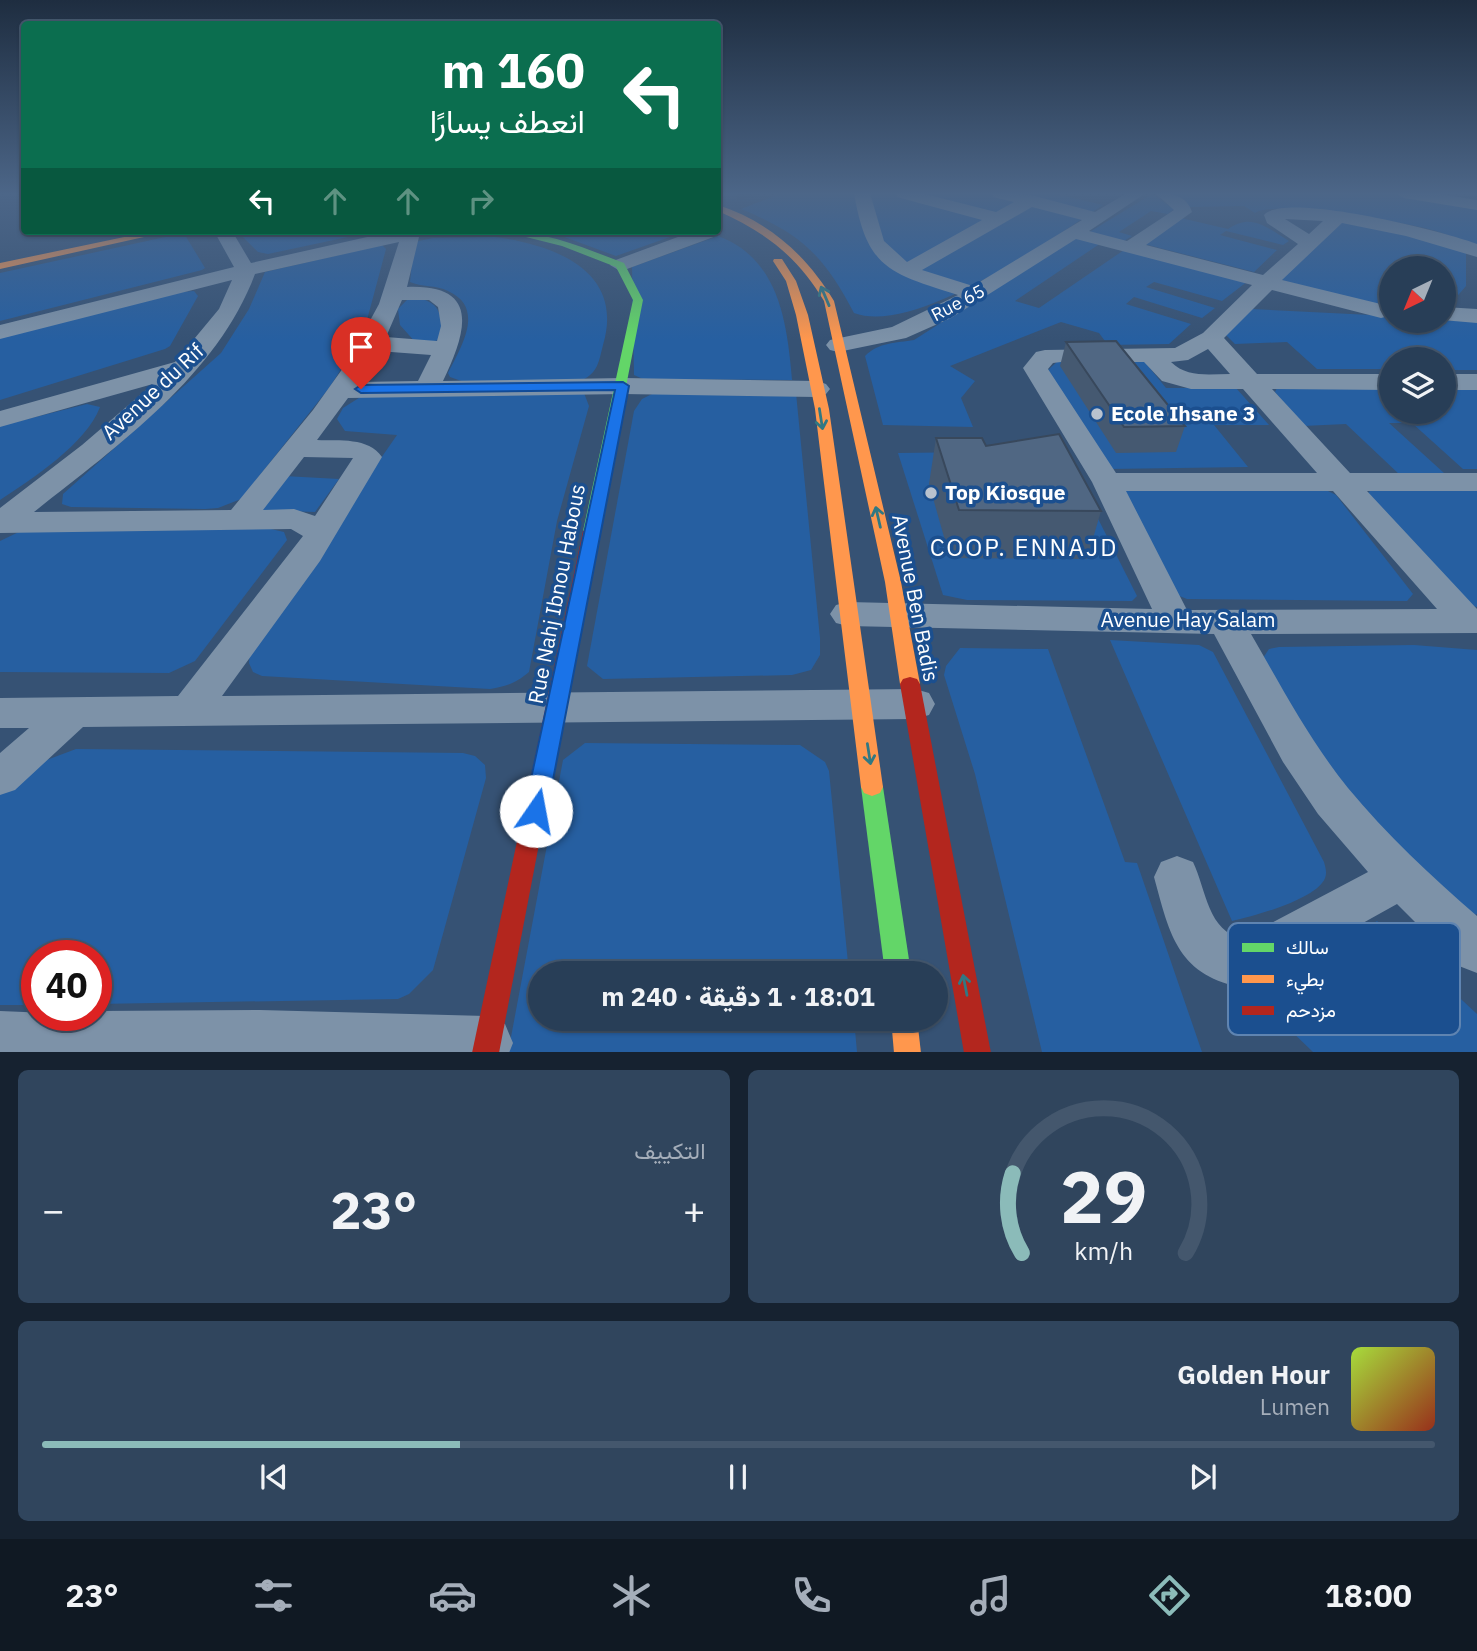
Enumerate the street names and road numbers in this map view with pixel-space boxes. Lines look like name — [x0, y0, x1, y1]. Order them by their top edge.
street label: Rue 65 — [927, 279, 989, 326]
street label: Avenue du Rif — [95, 337, 209, 446]
street label: Rue Nahj Ibnou Habous — [521, 482, 591, 706]
street label: Avenue Ben Badis — [886, 512, 946, 684]
street label: Avenue Hay Salam — [1100, 605, 1276, 633]

